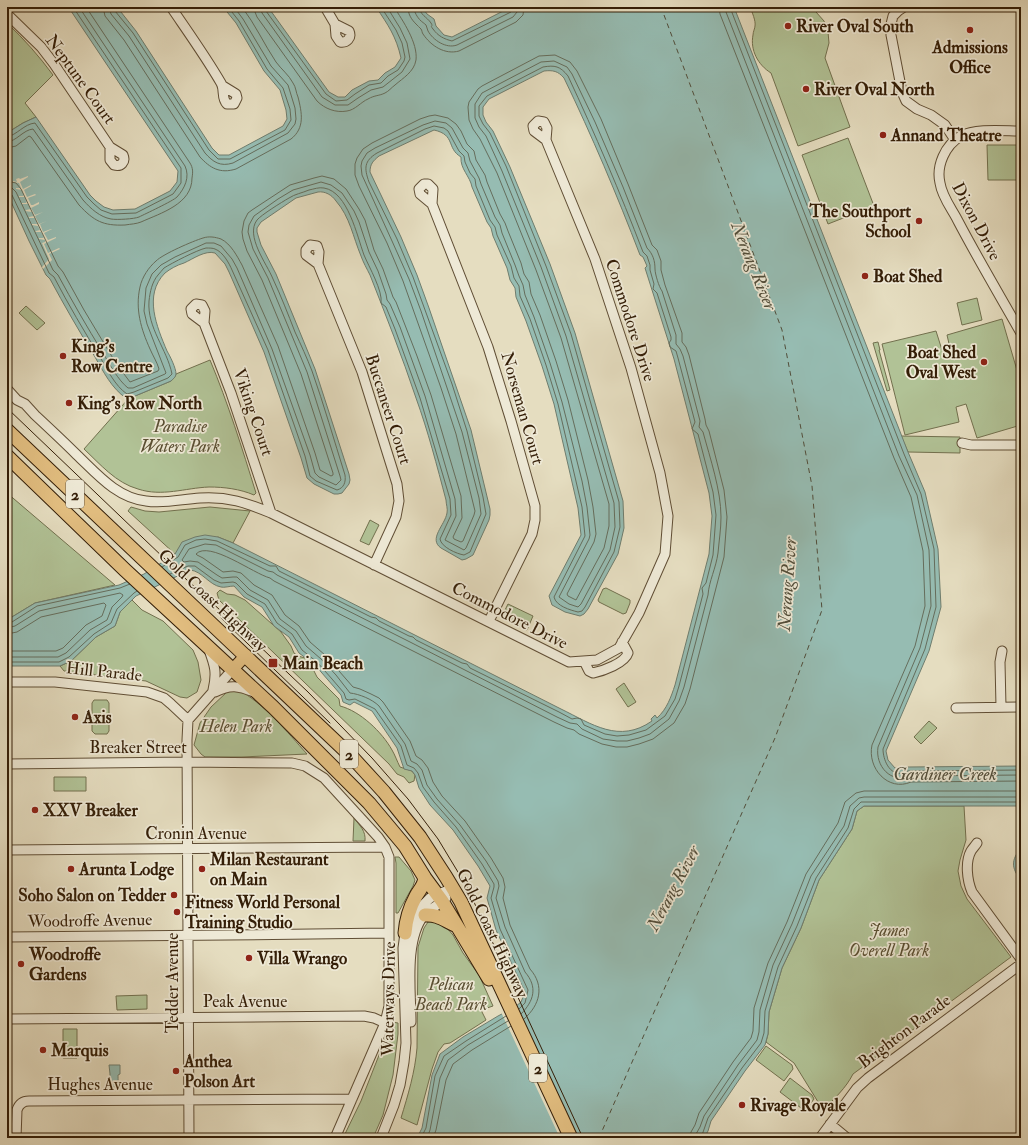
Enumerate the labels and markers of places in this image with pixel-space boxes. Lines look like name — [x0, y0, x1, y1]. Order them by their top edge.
place label: River Oval South — [796, 16, 914, 37]
marker: River Oval South — [783, 21, 793, 31]
marker: Admissions Office — [965, 25, 975, 35]
place label: Admissions Office — [931, 37, 1008, 78]
place label: River Oval North — [814, 79, 935, 100]
marker: River Oval North — [801, 84, 811, 94]
place label: Annand Theatre — [890, 125, 1002, 146]
marker: Annand Theatre — [878, 130, 888, 140]
place label: The Southport School — [808, 201, 912, 242]
marker: The Southport School — [914, 216, 924, 226]
place label: Boat Shed — [873, 266, 943, 287]
marker: Boat Shed — [860, 271, 870, 281]
place label: King's Row Centre — [71, 336, 153, 377]
place label: Boat Shed Oval West — [906, 342, 977, 383]
marker: King's Row Centre — [58, 351, 68, 361]
marker: Boat Shed Oval West — [979, 357, 989, 367]
place label: King's Row North — [77, 393, 202, 415]
marker: King's Row North — [64, 398, 74, 408]
place label: Main Beach — [281, 653, 363, 674]
marker: Main Beach — [267, 657, 279, 669]
place label: Axis — [82, 707, 112, 728]
marker: Axis — [70, 712, 80, 722]
place label: XXV Breaker — [43, 800, 138, 821]
marker: XXV Breaker — [30, 805, 40, 815]
place label: Milan Restaurant on Main — [209, 849, 329, 890]
place label: Arunta Lodge — [78, 859, 175, 881]
marker: Arunta Lodge — [66, 864, 76, 874]
marker: Milan Restaurant on Main — [197, 864, 207, 874]
place label: Soho Salon on Tedder — [18, 885, 167, 906]
marker: Soho Salon on Tedder — [169, 890, 179, 900]
place label: Fitness World Personal Training Studio — [184, 892, 341, 934]
marker: Fitness World Personal Training Studio — [172, 907, 182, 917]
place label: Woodroffe Gardens — [28, 944, 102, 985]
place label: Villa Wrango — [256, 948, 347, 970]
marker: Villa Wrango — [244, 953, 254, 963]
marker: Woodroffe Gardens — [16, 959, 26, 969]
place label: Marquis — [50, 1040, 109, 1062]
marker: Marquis — [38, 1045, 48, 1055]
place label: Anthea Polson Art — [183, 1051, 255, 1092]
marker: Anthea Polson Art — [171, 1066, 181, 1076]
place label: Rivage Royale — [750, 1095, 847, 1117]
marker: Rivage Royale — [737, 1100, 747, 1110]

